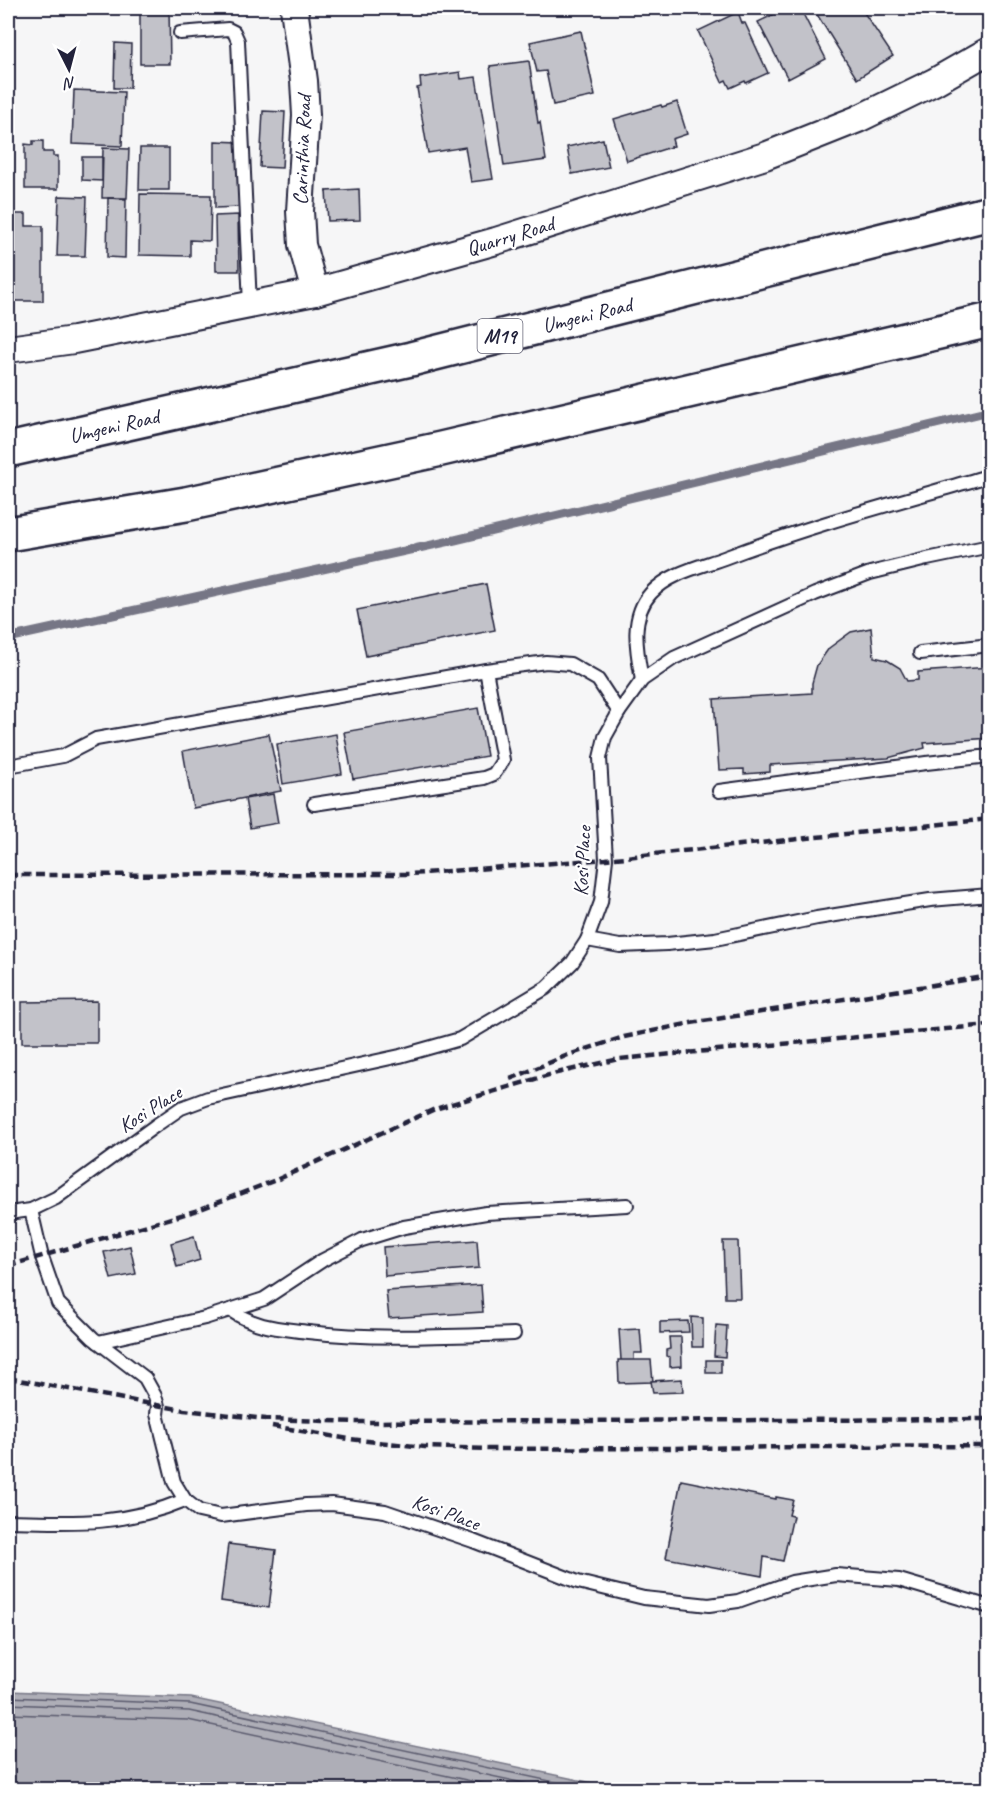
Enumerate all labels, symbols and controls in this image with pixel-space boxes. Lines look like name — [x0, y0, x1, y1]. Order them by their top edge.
north arrow — [39, 39, 99, 99]
text: N — [61, 72, 76, 94]
street label: Carinthia Road — [287, 91, 317, 206]
street label: Quarry Road — [463, 209, 560, 262]
street label: Umgeni Road — [540, 290, 638, 339]
road number: M19 — [478, 319, 522, 353]
street label: Umgeni Road — [67, 402, 165, 449]
street label: Kosi Place — [567, 823, 597, 896]
street label: Kosi Place — [114, 1078, 188, 1139]
street label: Kosi Place — [409, 1488, 485, 1537]

